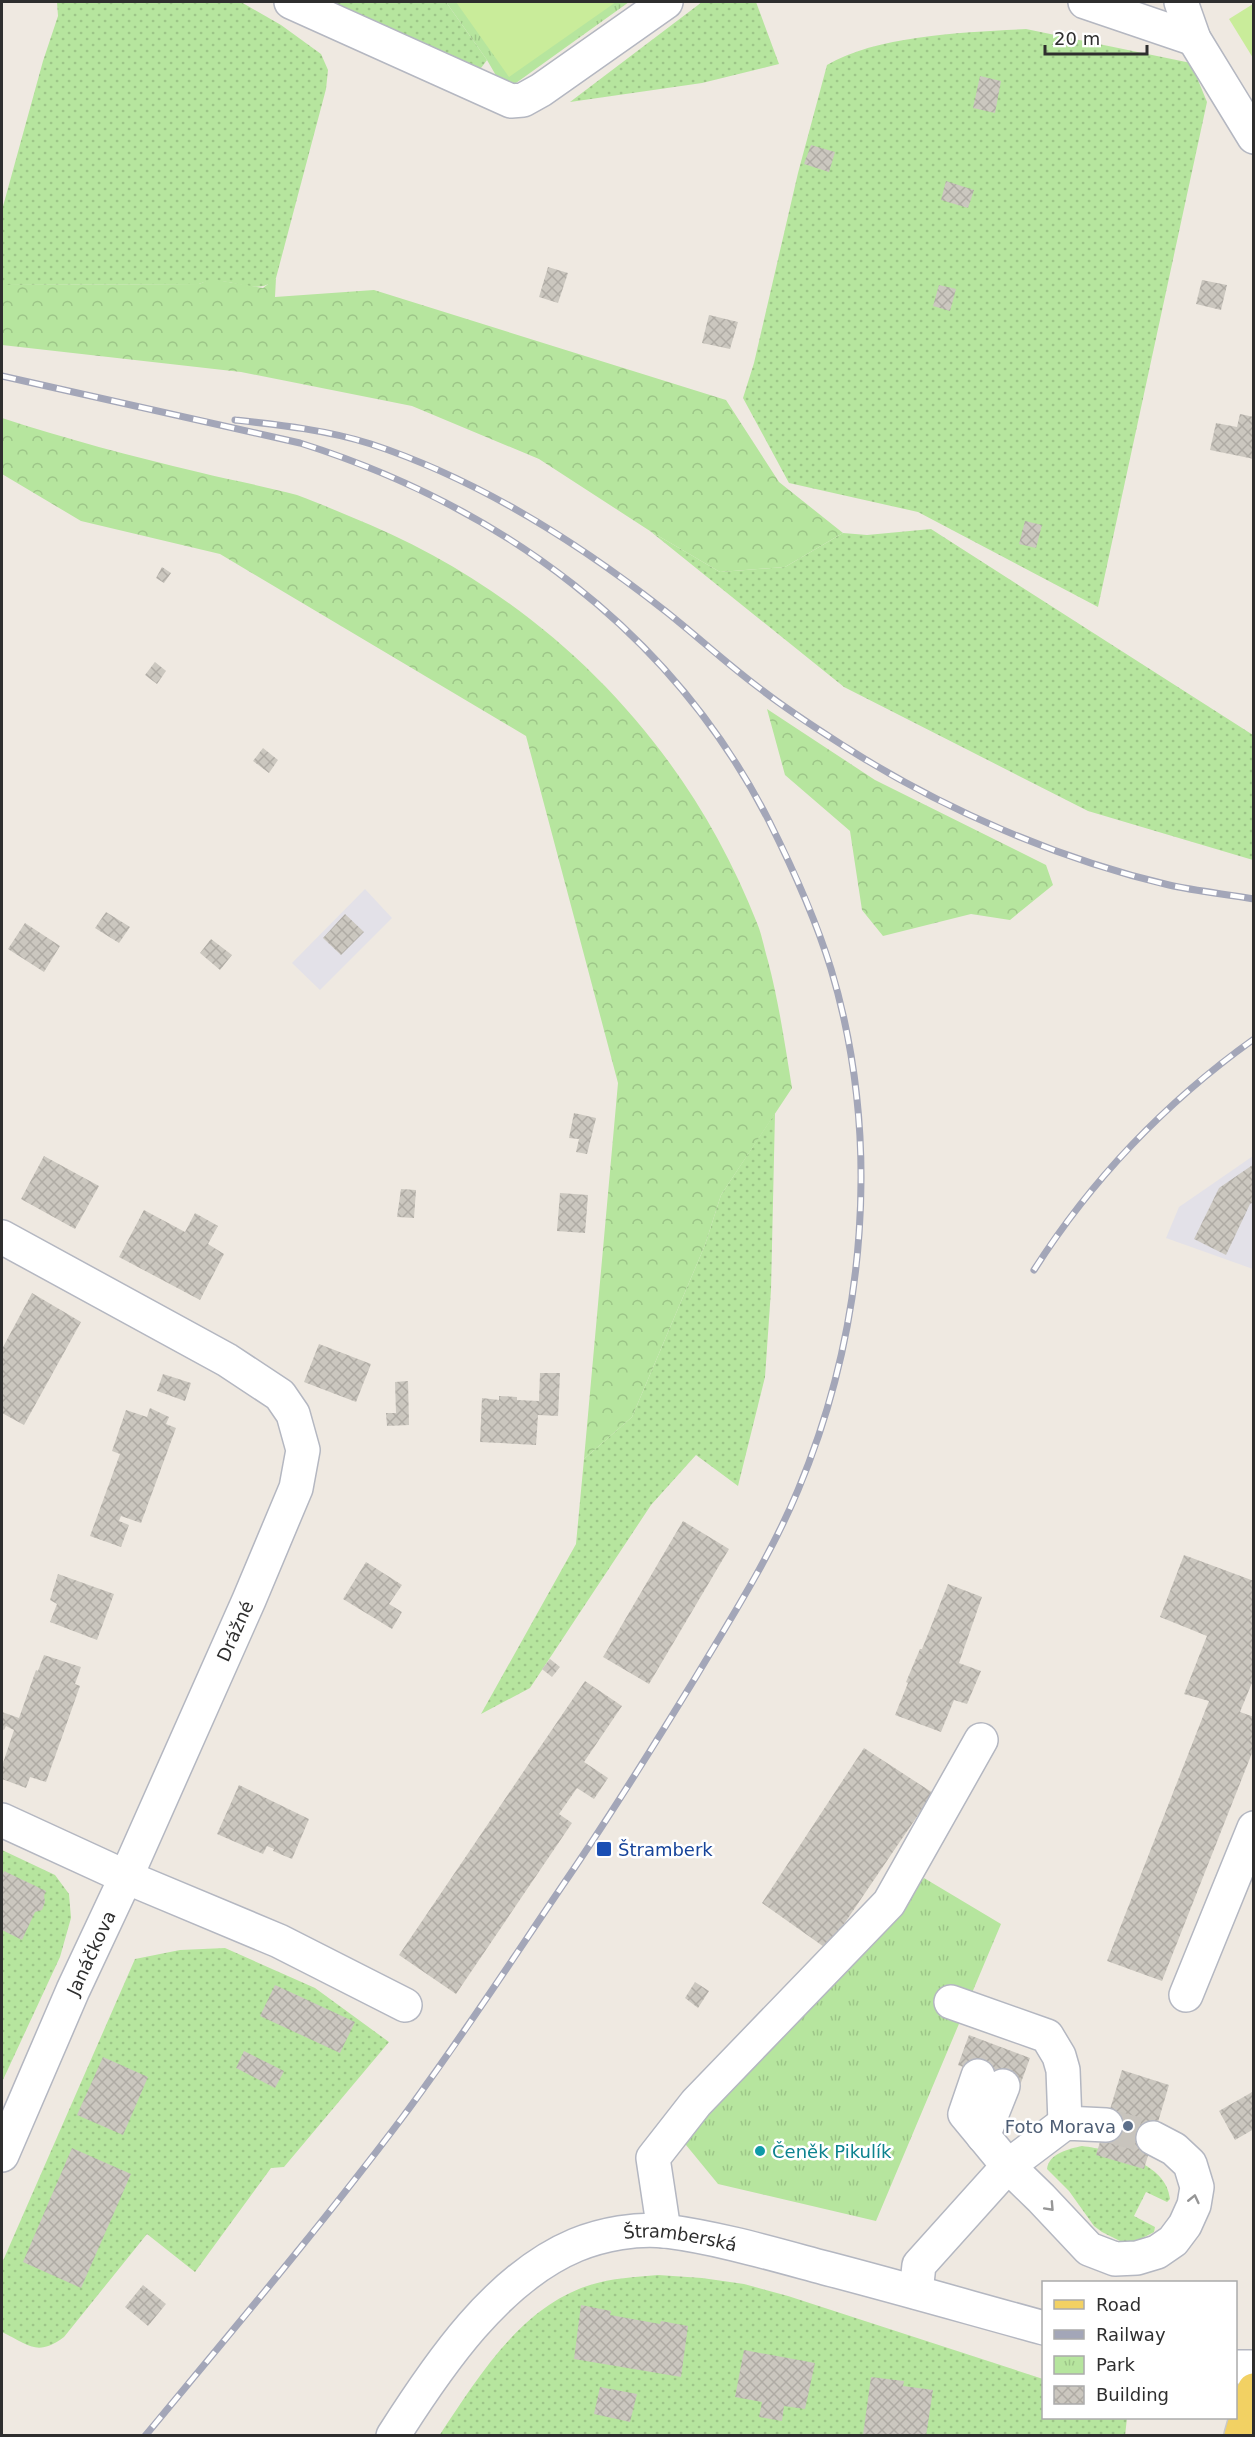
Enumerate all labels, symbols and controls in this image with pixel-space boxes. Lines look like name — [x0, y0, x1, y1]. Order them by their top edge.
scale bar — [1045, 18, 1147, 56]
text: 20 m — [1054, 28, 1100, 49]
street label: Drážné — [212, 1597, 258, 1665]
place label: Štramberk — [618, 1839, 713, 1860]
marker: Štramberk — [595, 1840, 613, 1858]
street label: Janáčkova — [62, 1907, 120, 2000]
place label: Foto Morava — [1005, 2116, 1116, 2137]
marker: Foto Morava — [1121, 2119, 1135, 2133]
place label: Čeněk Pikulík — [772, 2141, 892, 2162]
marker: Čeněk Pikulík — [753, 2144, 767, 2158]
one-way arrow — [1187, 2194, 1200, 2204]
one-way arrow — [1043, 2200, 1054, 2211]
street label: Štramberská — [622, 2220, 739, 2255]
legend — [1042, 2281, 1237, 2419]
text: Road — [1096, 2294, 1141, 2315]
text: Railway — [1096, 2324, 1166, 2345]
text: Park — [1096, 2354, 1135, 2375]
text: Building — [1096, 2384, 1169, 2405]

